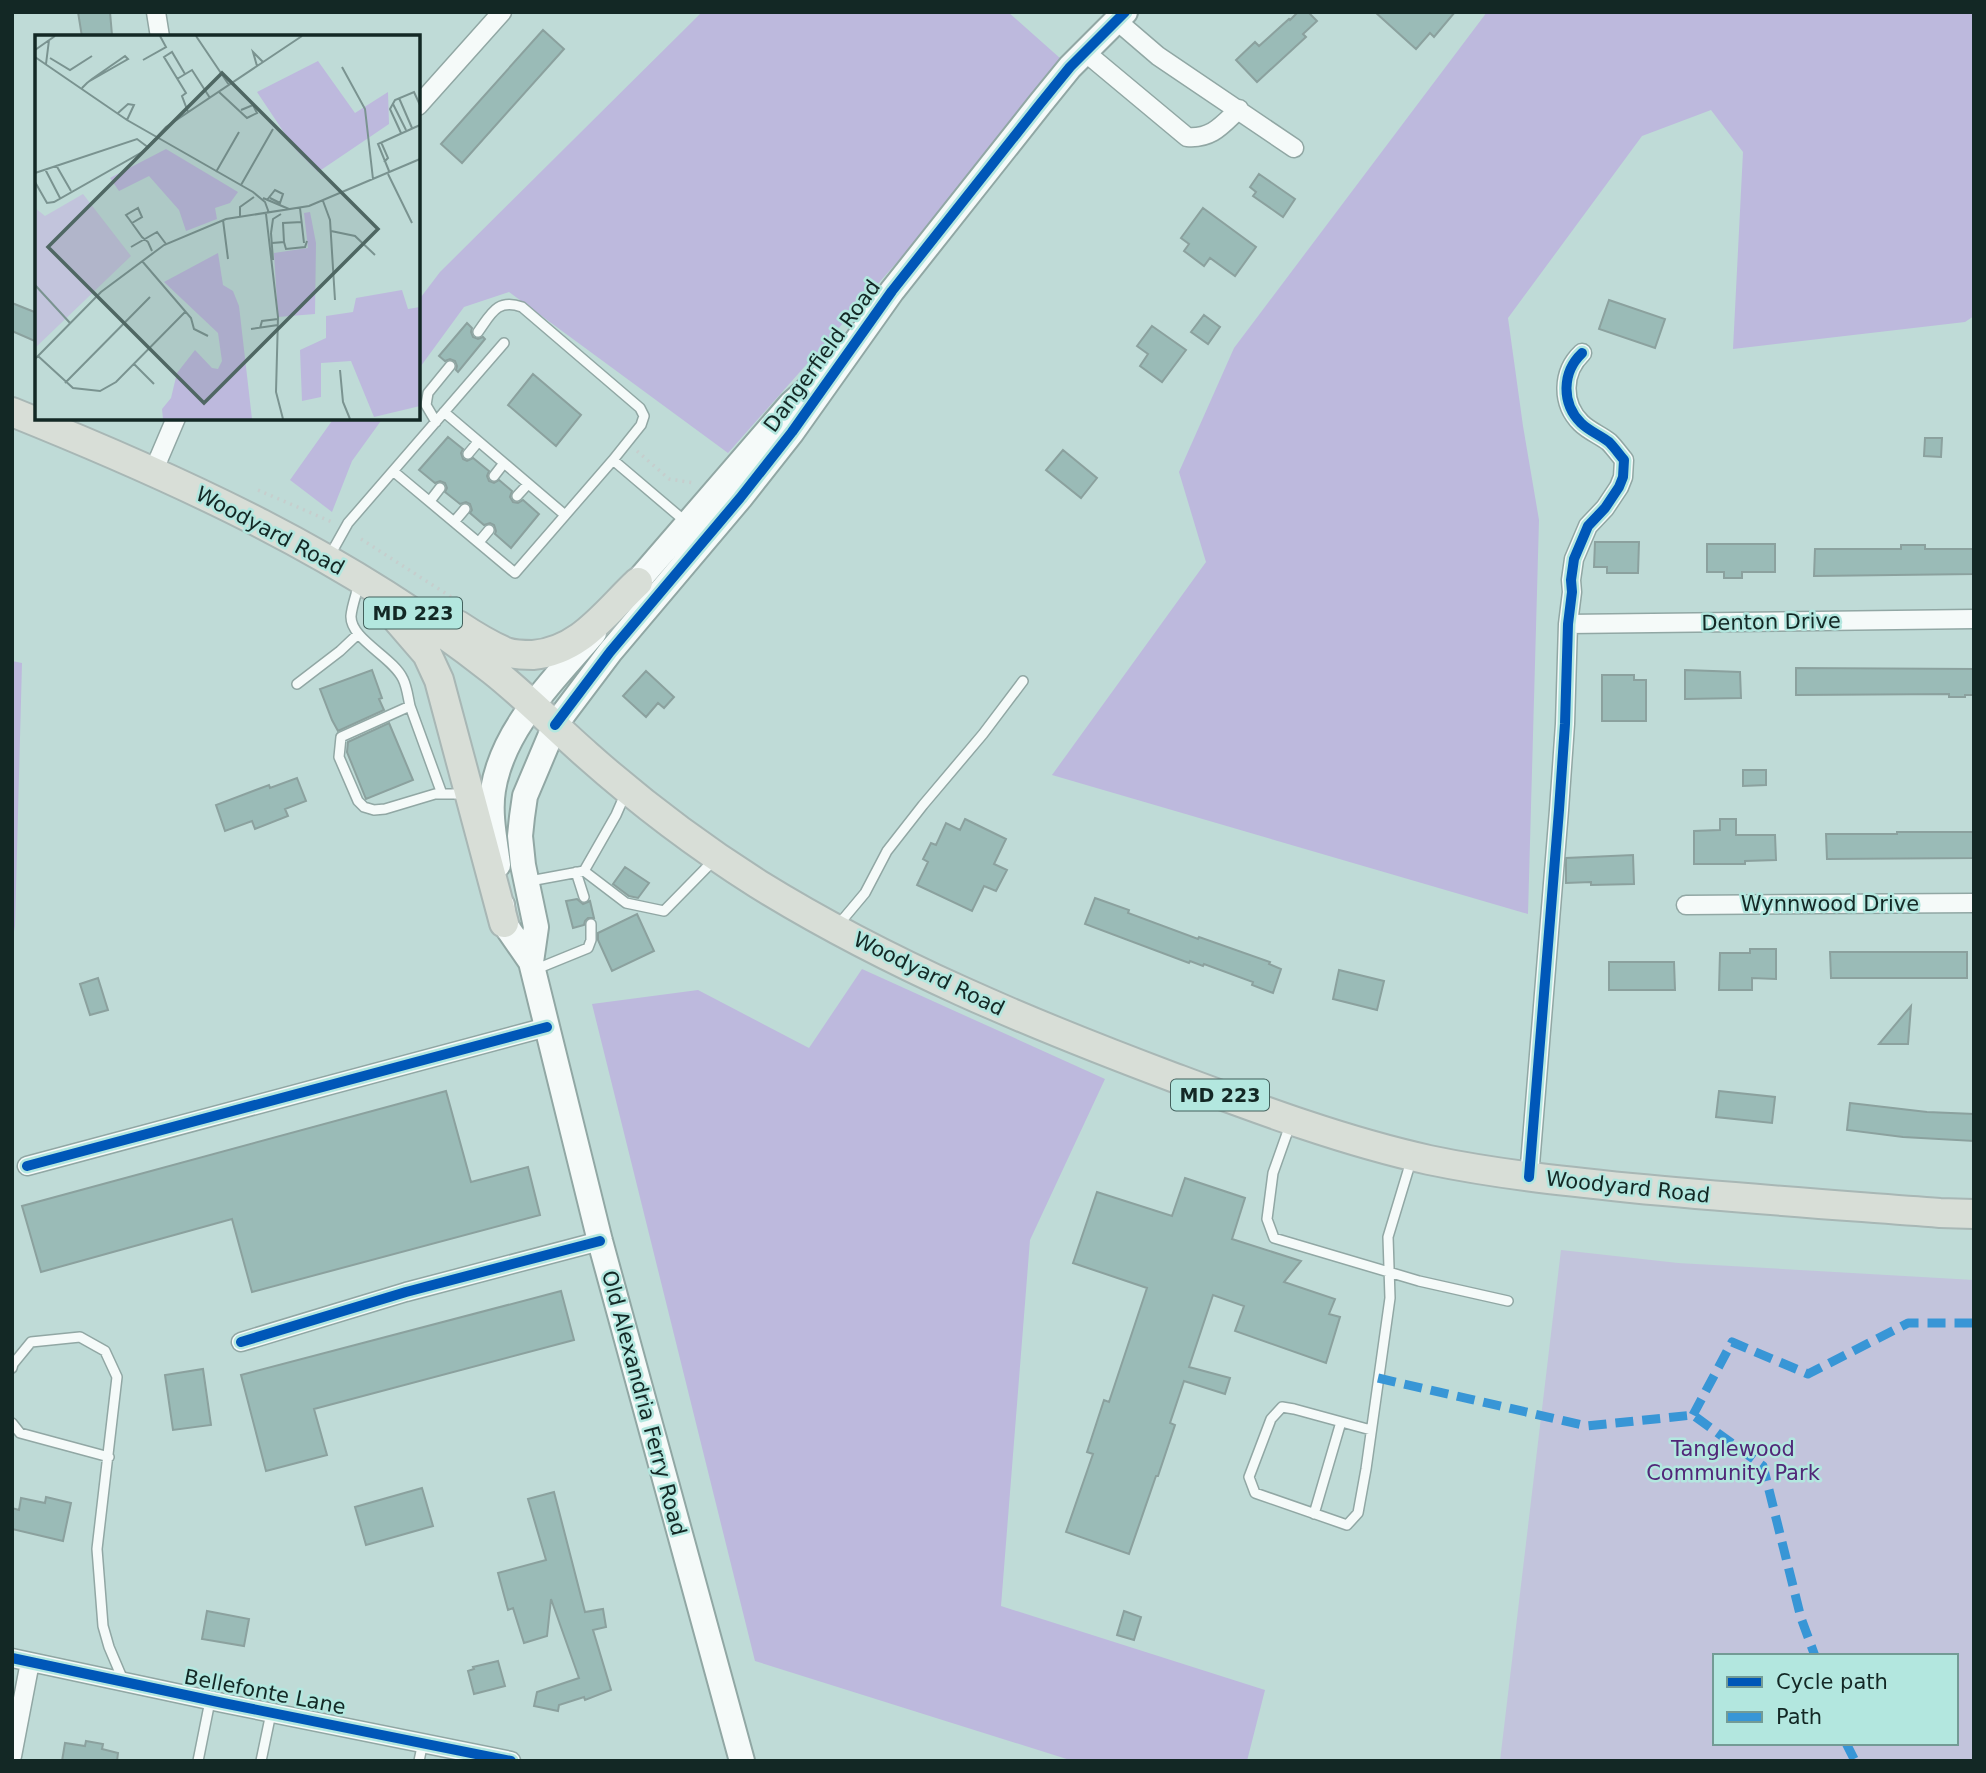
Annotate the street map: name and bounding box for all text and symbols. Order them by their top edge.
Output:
inset map [35,35,420,420]
street label: Dangerfield Road [759,275,885,437]
street label: Woodyard Road [192,482,348,580]
road number: MD 223 [364,598,462,628]
street label: Denton Drive [1701,609,1841,635]
street label: Wynnwood Drive [1741,892,1919,916]
street label: Woodyard Road [850,927,1008,1021]
road number: MD 223 [1171,1079,1269,1110]
street label: Woodyard Road [1545,1166,1711,1208]
street label: Old Alexandria Ferry Road [597,1268,691,1538]
park label: Tanglewood Community Park [1646,1437,1821,1485]
legend [1713,1654,1958,1745]
street label: Bellefonte Lane [182,1665,348,1719]
text: Cycle path [1776,1670,1888,1694]
text: Path [1776,1705,1822,1729]

